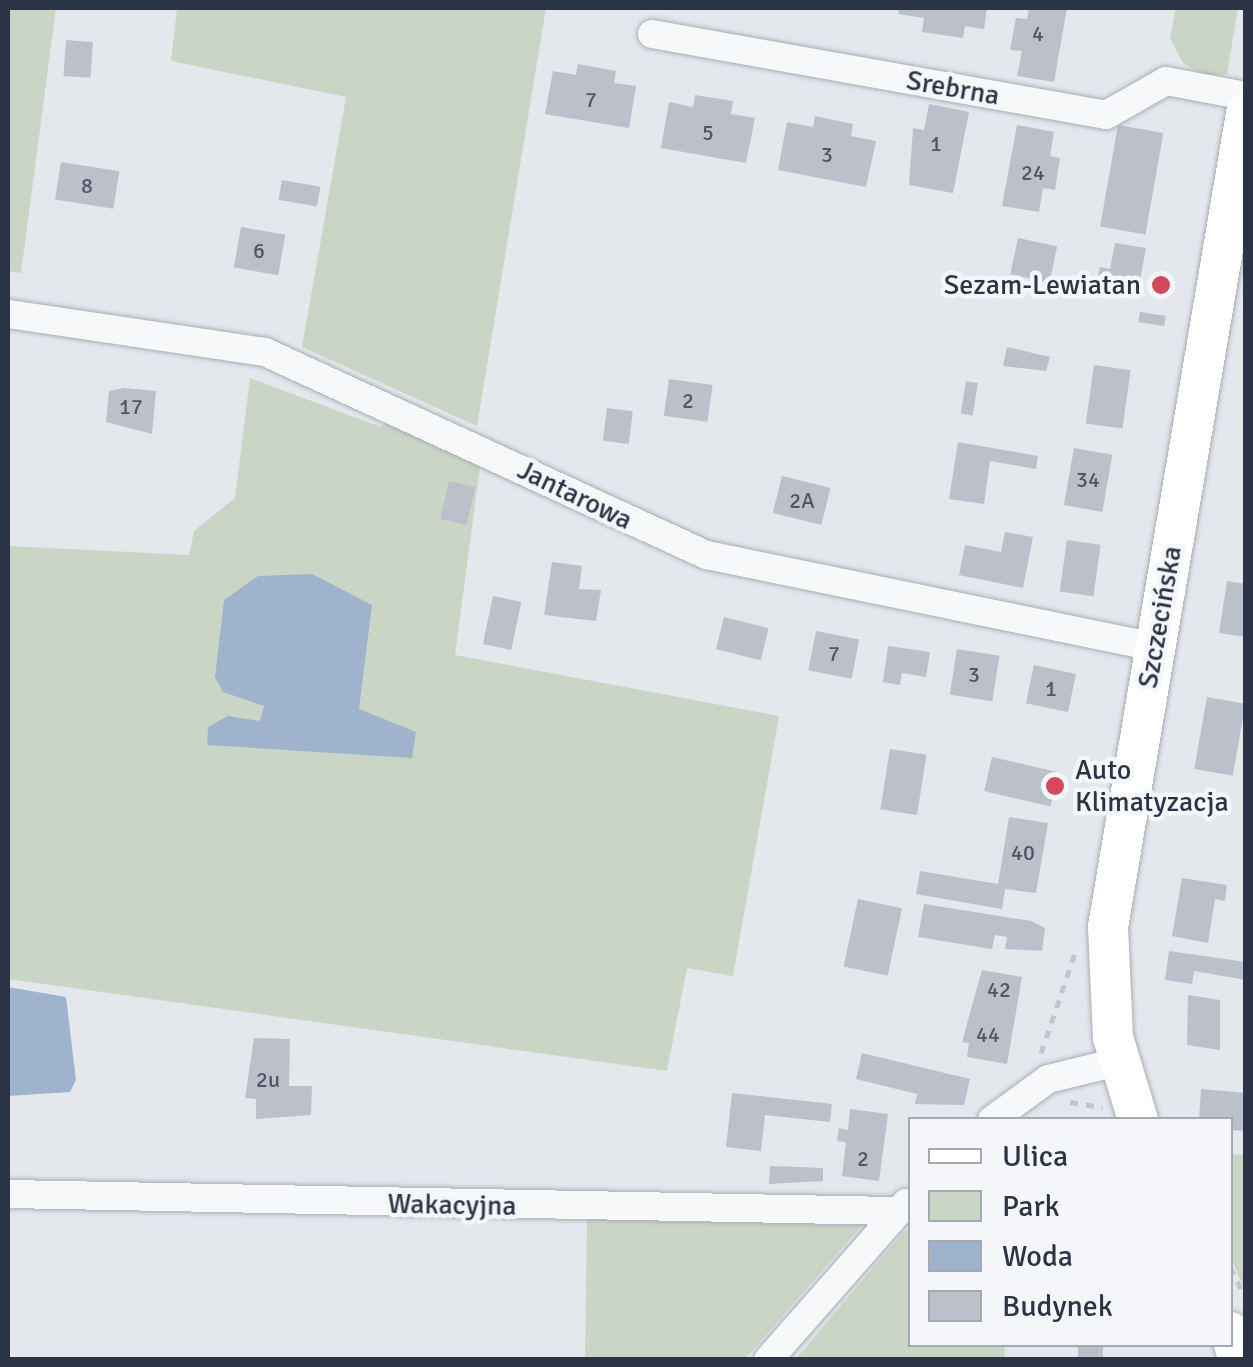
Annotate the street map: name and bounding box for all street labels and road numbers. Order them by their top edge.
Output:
street label: Srebrna [904,63,1002,113]
street label: Jantarowa [512,453,638,537]
street label: Szczecińska [1131,543,1189,691]
street label: Wakacyjna [387,1187,517,1223]

